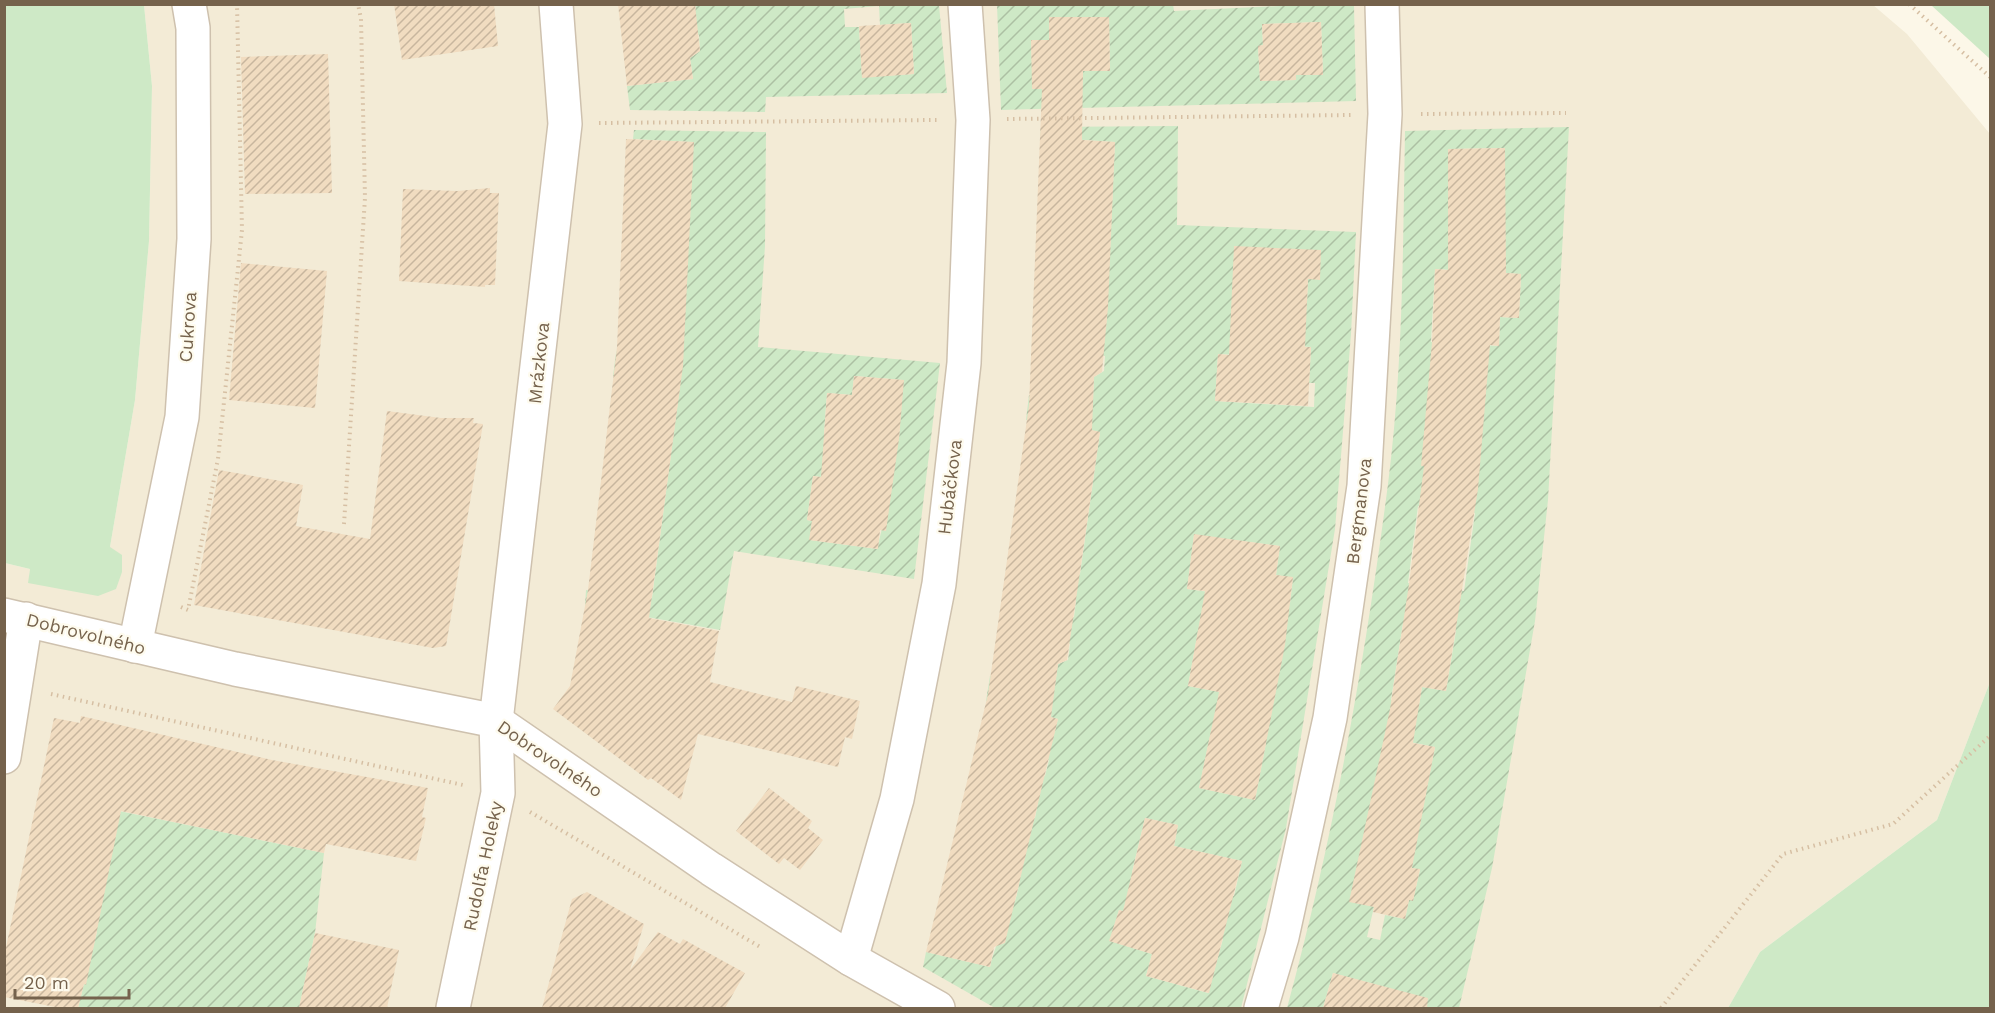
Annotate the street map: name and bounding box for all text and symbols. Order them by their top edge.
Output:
street label: Cukrova [175,291,200,363]
street label: Mrázkova [524,321,553,405]
street label: Hubáčkova [933,438,966,536]
street label: Bergmanova [1342,456,1375,565]
street label: Dobrovolného [24,609,148,658]
street label: Dobrovolného [494,716,607,801]
street label: Rudolfa Holeky [458,798,507,933]
scale bar [15,962,129,1000]
text: 20 m [24,972,69,993]

